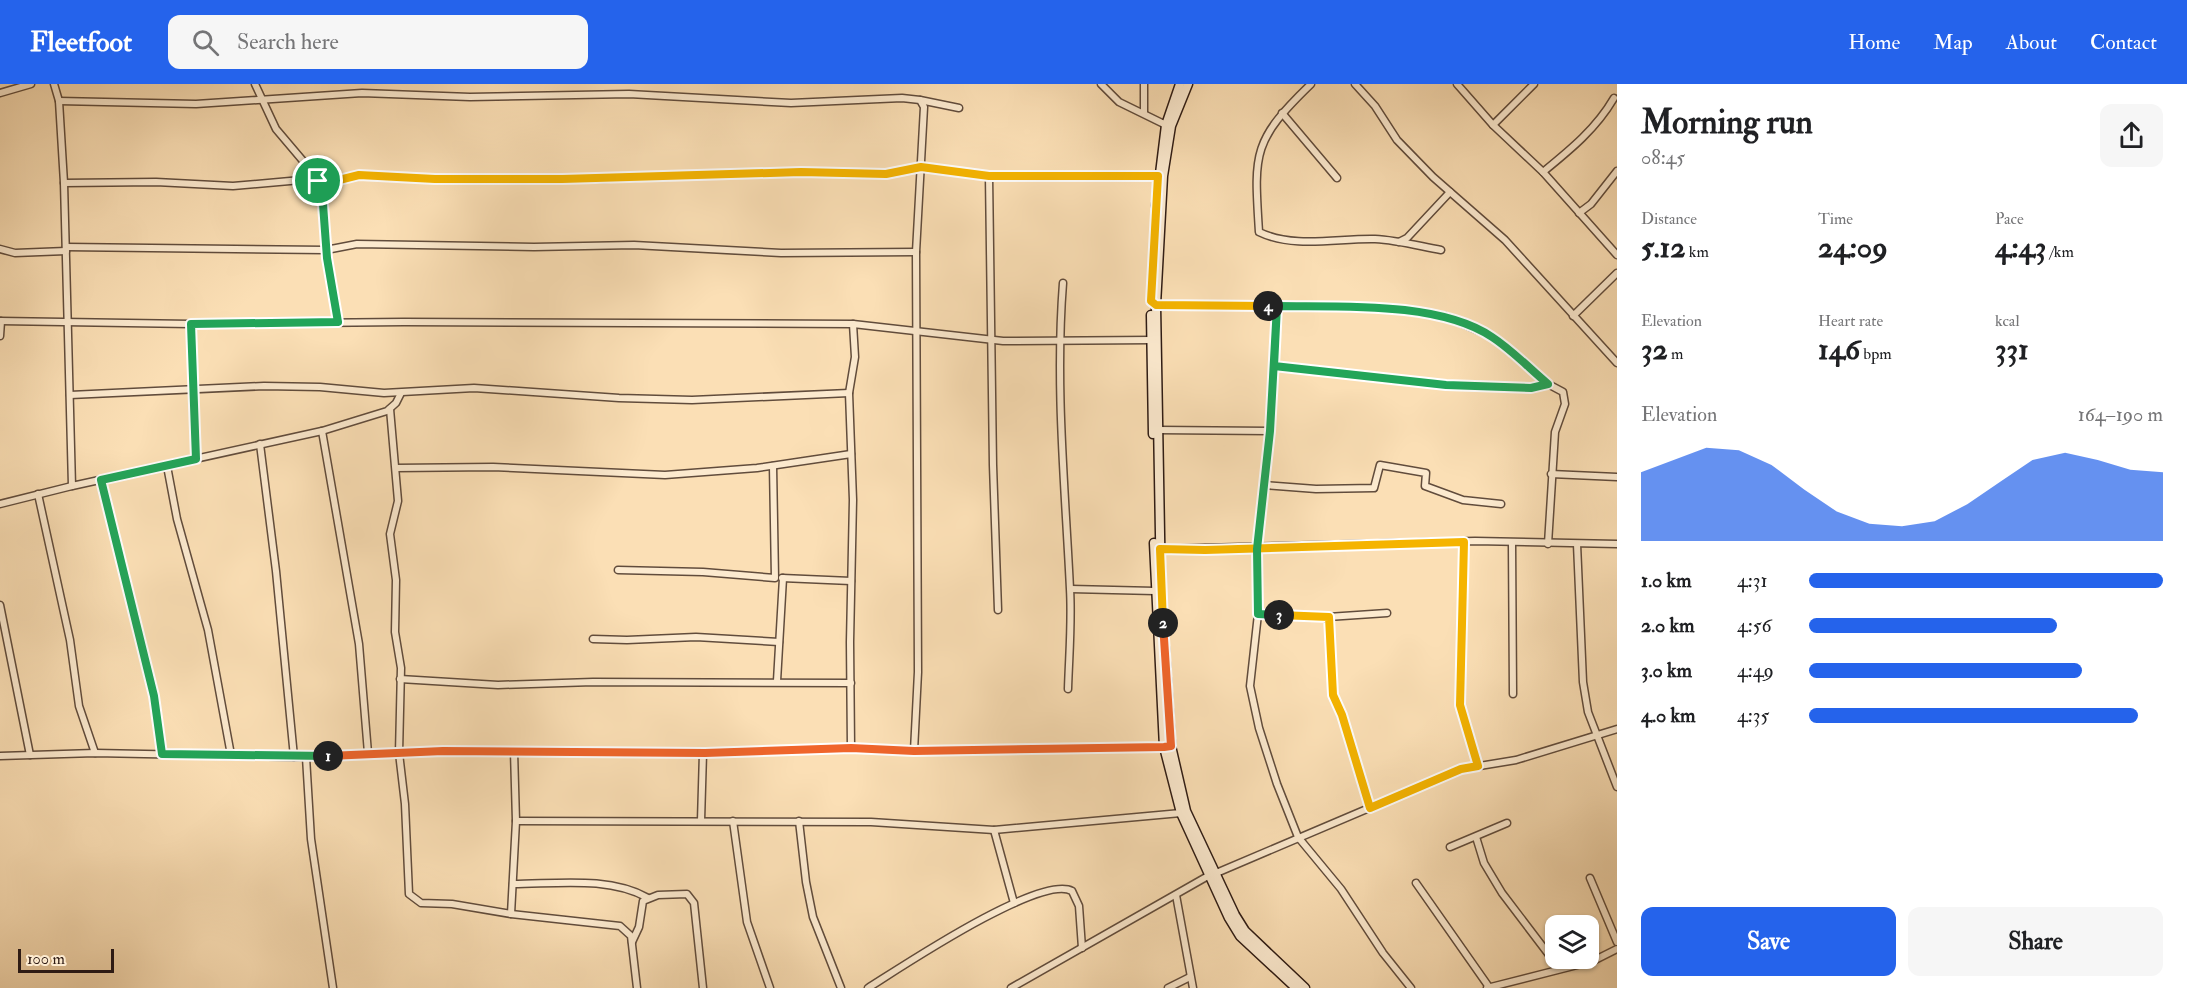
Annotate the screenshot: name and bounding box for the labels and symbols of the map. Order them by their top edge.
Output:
pin [292,155,343,206]
pin: 4 [1253,291,1283,321]
pin: 3 [1264,600,1294,630]
pin: 2 [1148,608,1178,638]
pin: 1 [313,741,343,771]
scale bar [18,946,114,974]

